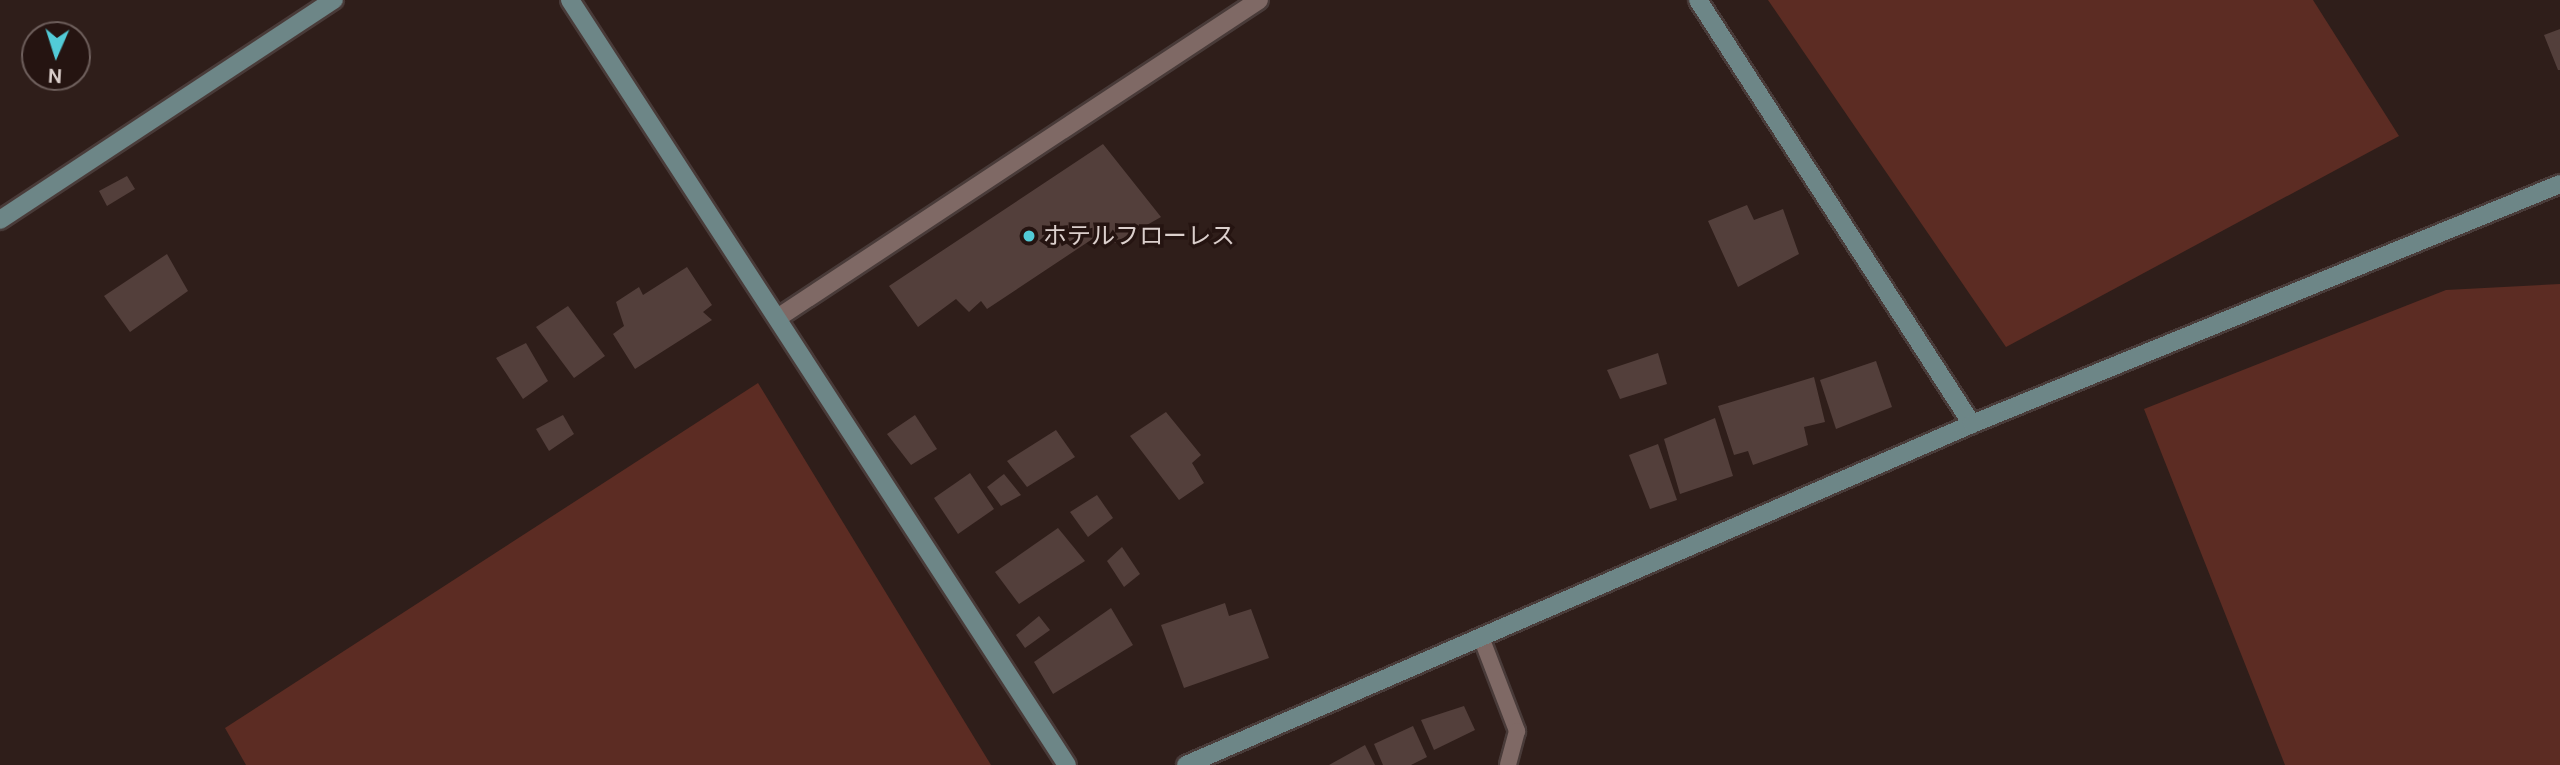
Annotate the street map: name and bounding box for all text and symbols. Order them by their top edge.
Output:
north arrow [21,21,91,91]
text: N [47,63,63,88]
place label: ホテルフローレス [1043,222,1235,250]
marker: ホテルフローレス [1021,228,1037,244]

